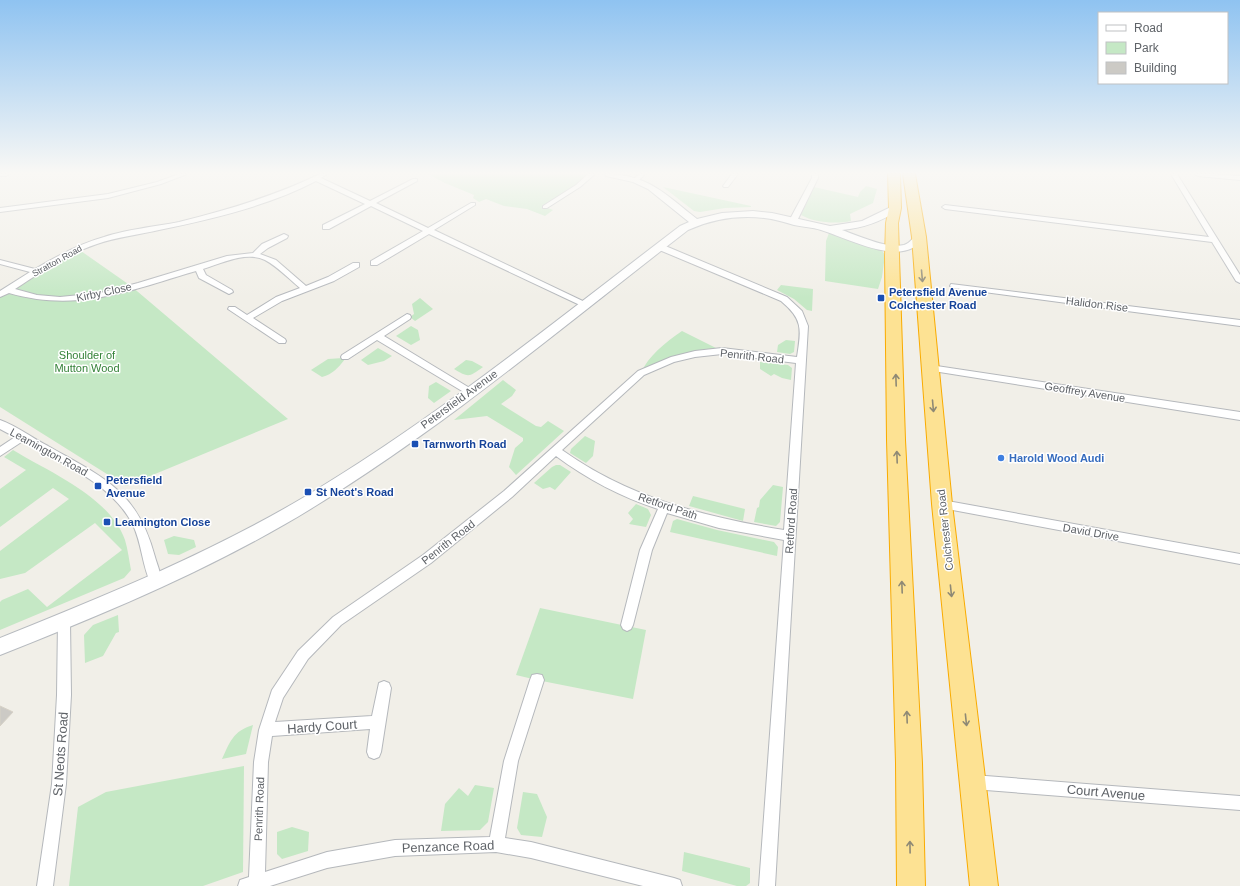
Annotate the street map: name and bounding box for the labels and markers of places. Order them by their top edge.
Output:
place label: Petersfield Avenue Colchester Road [889,286,987,311]
marker: Petersfield Avenue Colchester Road [876,293,886,303]
place label: Tarnworth Road [423,438,507,450]
marker: Tarnworth Road [410,439,420,449]
place label: Harold Wood Audi [1009,452,1104,464]
marker: Harold Wood Audi [996,453,1006,463]
place label: Petersfield Avenue [106,474,162,499]
marker: Petersfield Avenue [93,481,103,491]
place label: St Neot's Road [316,486,394,498]
marker: St Neot's Road [303,487,313,497]
place label: Leamington Close [115,516,210,528]
marker: Leamington Close [102,517,112,527]

